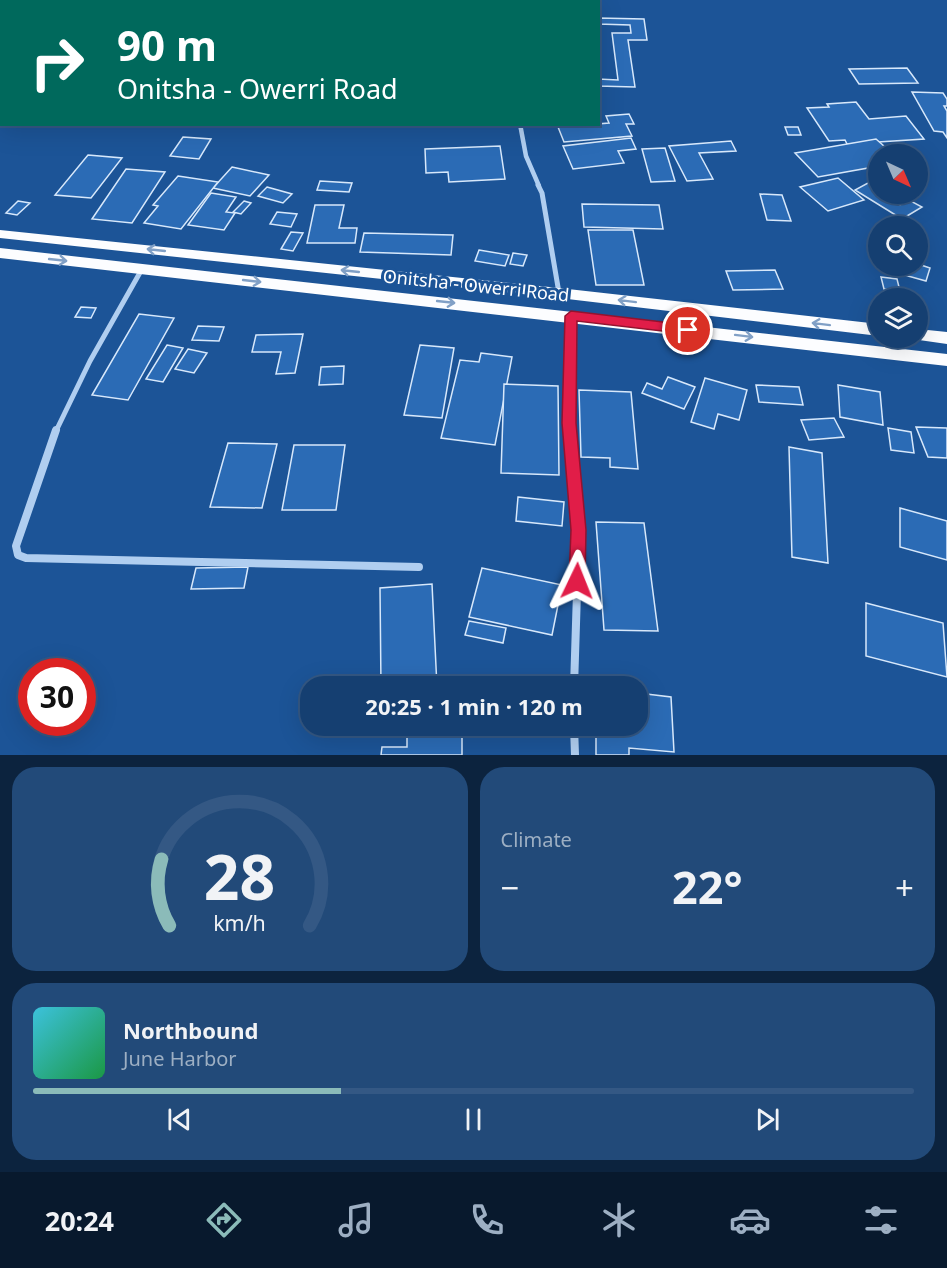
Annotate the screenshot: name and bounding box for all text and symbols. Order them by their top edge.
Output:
text: 90 m [117,16,217,73]
icon: right [18,24,96,102]
text: Onitsha - Owerri Road [117,70,398,107]
north arrow [868,144,928,204]
map controls [868,144,928,348]
button: search [868,216,928,276]
one-way arrow [146,245,166,256]
one-way arrow [48,254,68,265]
street label: Onitsha - Owerri Road [382,263,570,307]
one-way arrow [340,265,360,276]
one-way arrow [242,276,261,287]
button: layers [868,288,928,348]
one-way arrow [618,295,638,306]
one-way arrow [435,297,455,308]
pin [662,304,713,355]
icon: arrive [671,313,704,346]
one-way arrow [811,318,831,329]
one-way arrow [733,331,753,342]
position arrow [545,549,609,613]
speed limit sign: 30 [18,658,96,736]
text: 20:25 · 1 min · 120 m [365,691,583,721]
text: Climate [501,826,572,853]
text: 28 [204,833,275,918]
text: 22° [672,856,743,917]
text: − [501,865,519,910]
text: + [895,865,914,910]
text: km/h [213,908,266,937]
text: Northbound [123,1015,258,1045]
text: June Harbor [123,1045,237,1072]
icon: previous [163,1103,196,1136]
icon: pause [457,1103,490,1136]
icon: next [751,1103,784,1136]
icon: directions [203,1199,245,1241]
icon: music [335,1199,377,1241]
icon: phone [466,1199,508,1241]
icon: climate [598,1199,640,1241]
icon: car [729,1199,771,1241]
icon: filters [860,1199,902,1241]
text: 20:24 [45,1202,114,1239]

